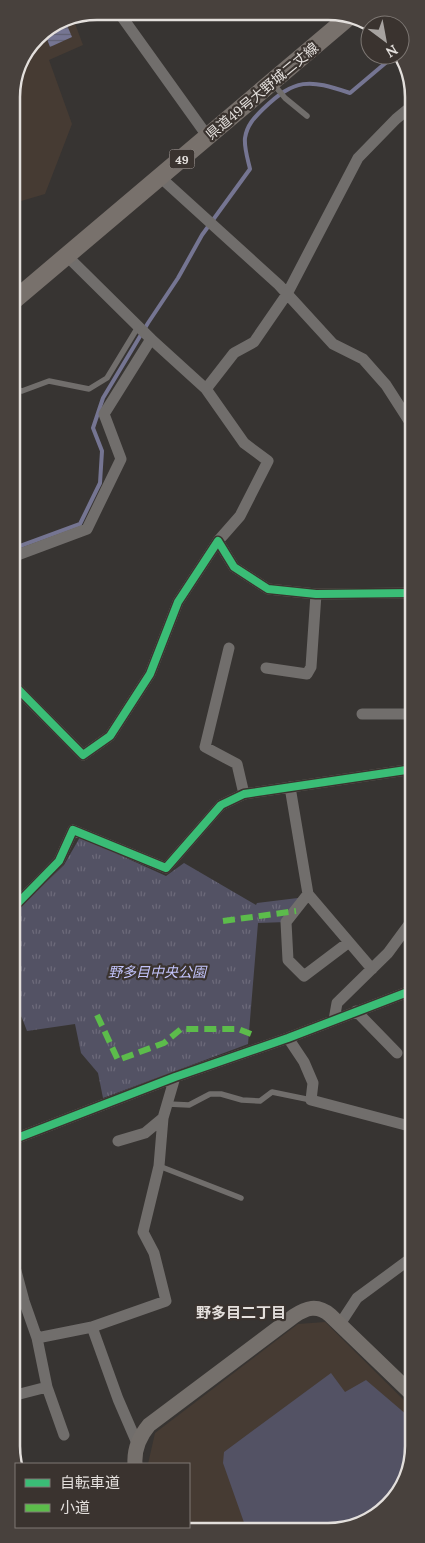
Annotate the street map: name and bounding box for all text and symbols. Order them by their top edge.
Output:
north arrow [360,15,410,65]
street label: 県道49号大野城二丈線 [202,39,322,143]
text: N [382,41,401,62]
road number: 49 [170,150,194,168]
park label: 野多目中央公園 [108,963,208,981]
district label: 野多目二丁目 [196,1303,286,1322]
legend [15,1463,190,1528]
text: 自転車道 [60,1473,120,1492]
text: 小道 [60,1498,90,1517]

